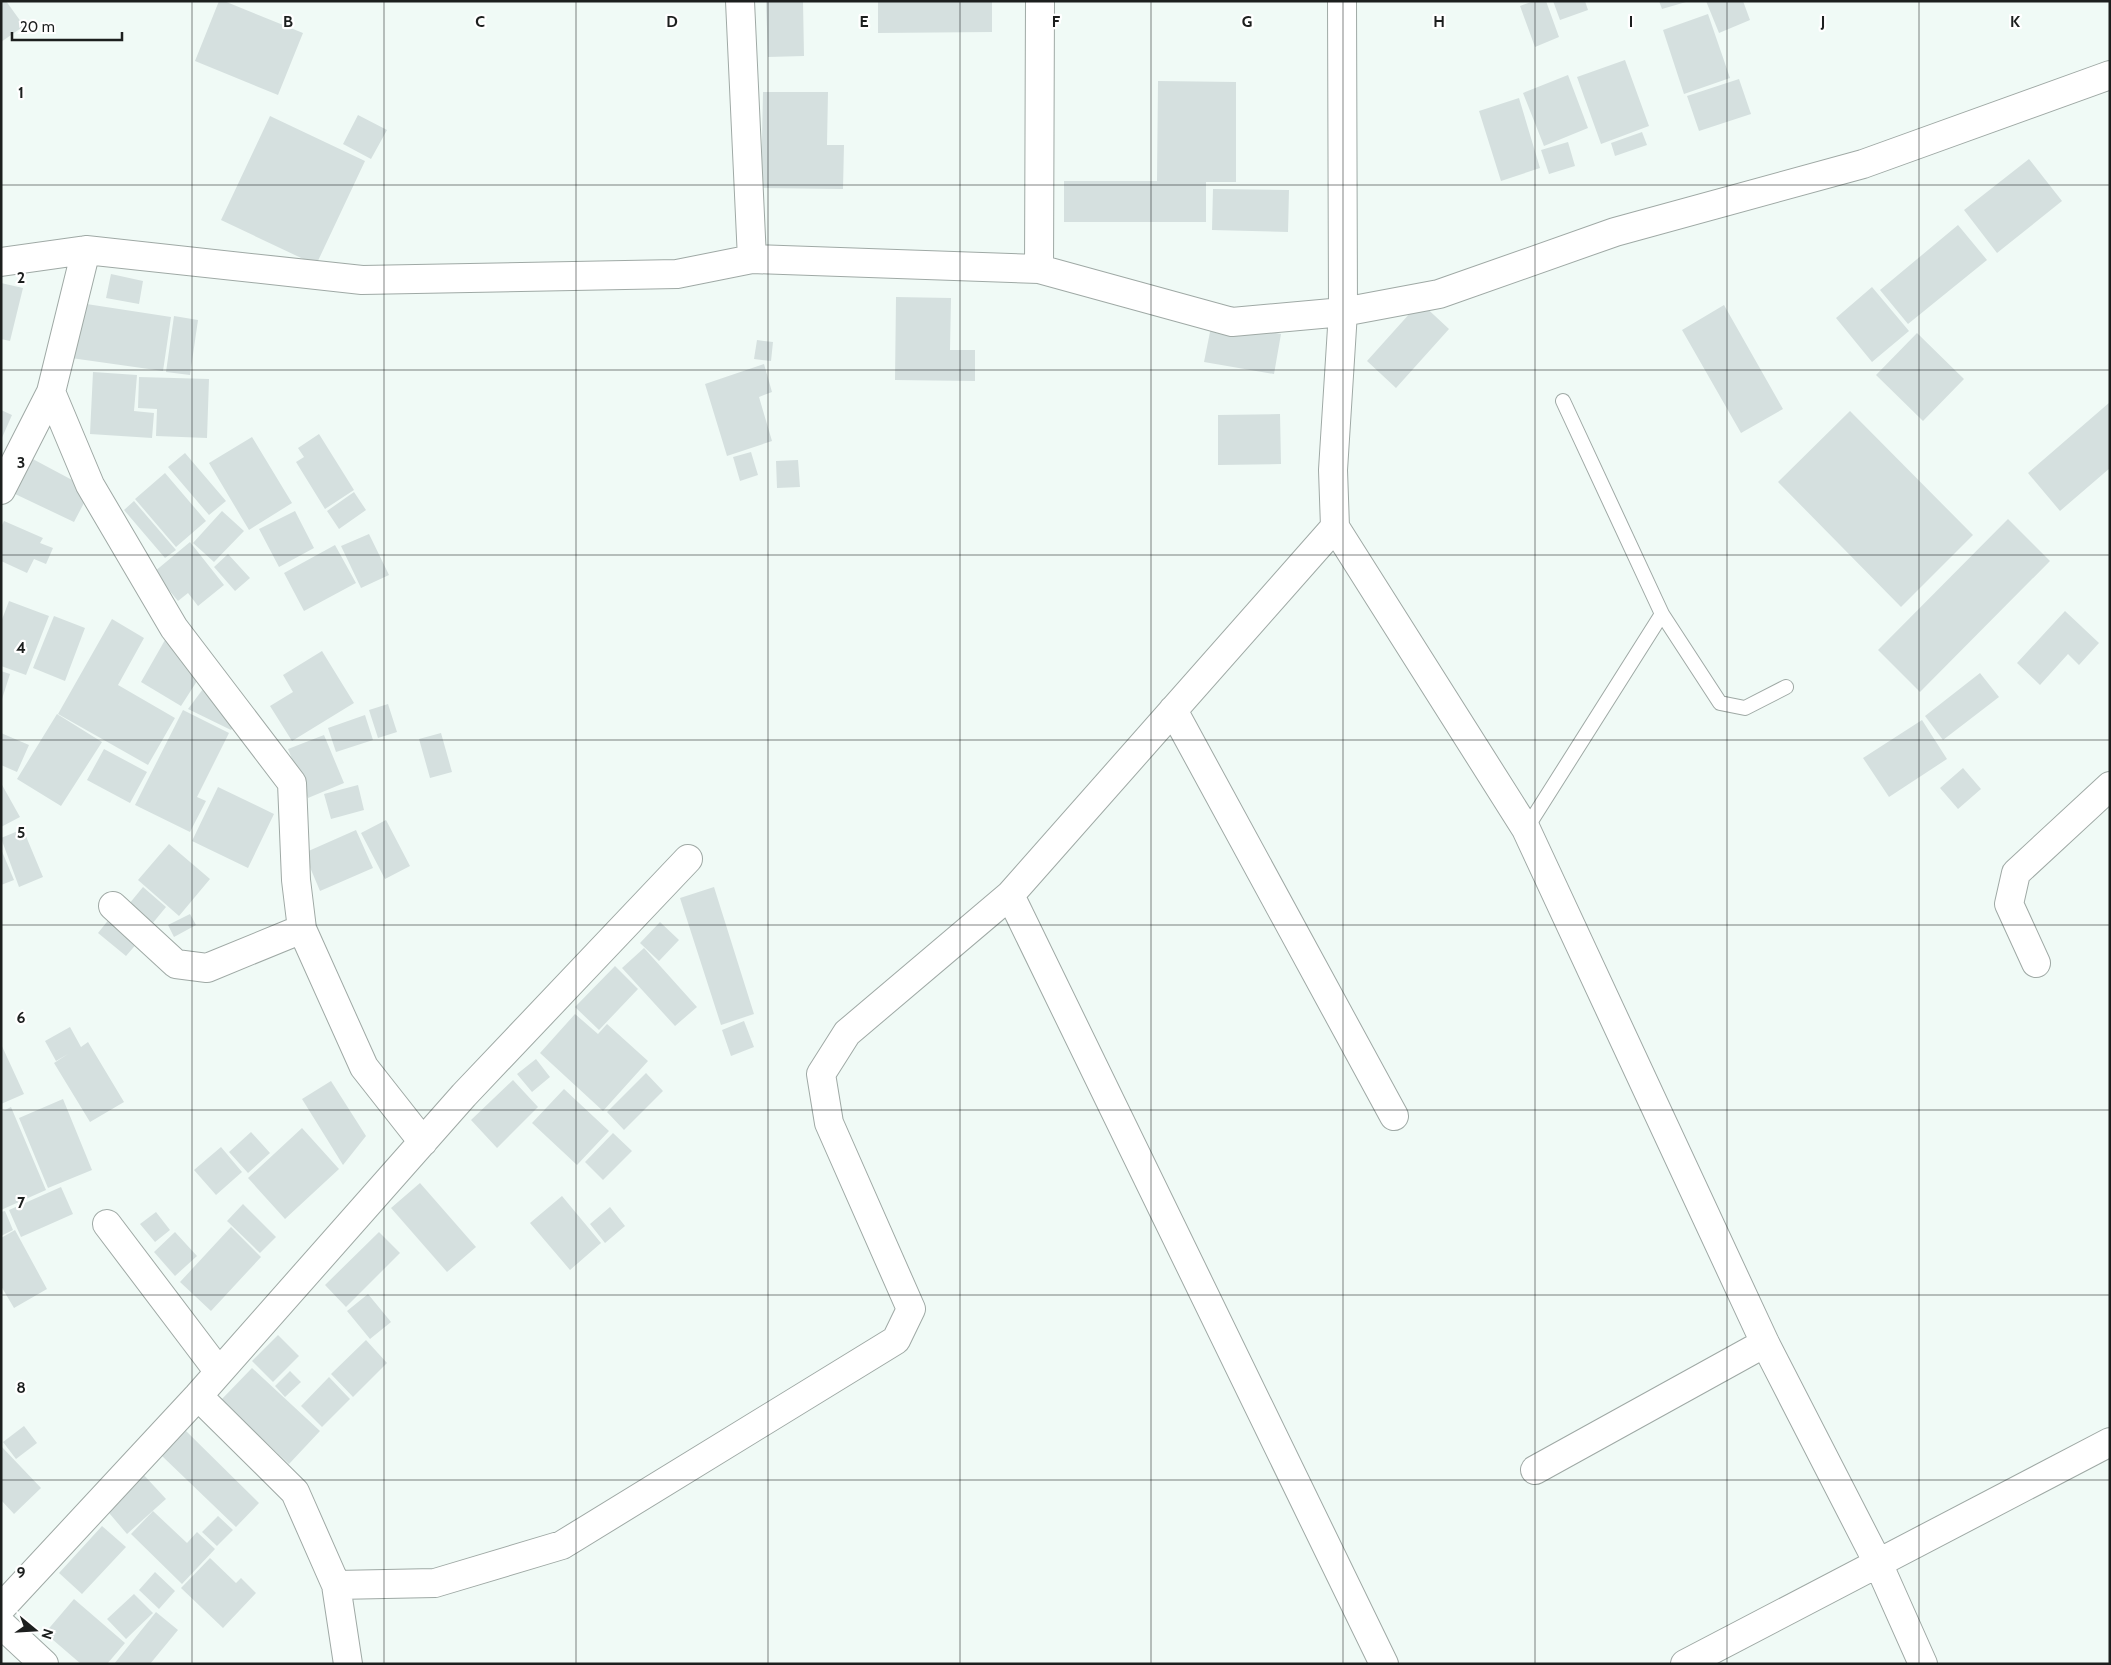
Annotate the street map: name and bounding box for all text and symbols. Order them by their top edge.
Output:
scale bar [12,10,122,42]
text: B [283,12,293,31]
text: C [475,12,485,31]
text: D [666,12,678,31]
text: E [859,12,869,31]
text: F [1052,12,1061,31]
text: G [1242,12,1252,31]
text: H [1433,12,1445,31]
text: I [1629,12,1633,31]
text: J [1820,12,1825,31]
text: K [2010,12,2020,31]
text: 20 m [20,18,55,36]
text: 1 [18,83,24,102]
text: 2 [17,268,25,287]
text: 3 [17,453,25,472]
text: 4 [16,638,26,657]
text: 5 [17,823,25,842]
text: 6 [17,1008,26,1027]
text: 7 [17,1193,26,1212]
text: 8 [16,1378,26,1397]
text: 9 [17,1563,26,1582]
north arrow [10,1605,60,1655]
text: N [37,1627,57,1642]

